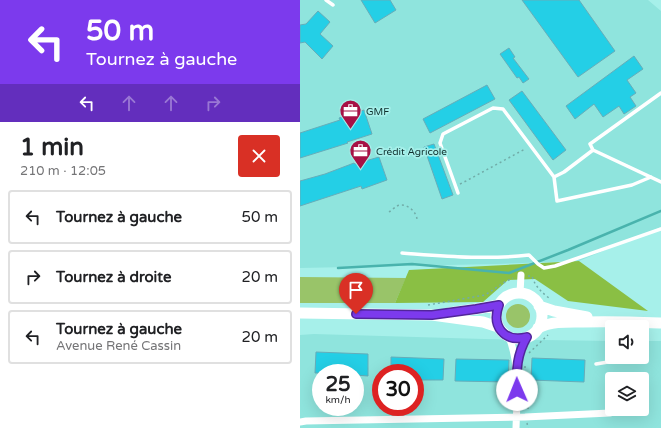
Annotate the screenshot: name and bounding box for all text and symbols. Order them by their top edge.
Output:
text: 50 m [86,14,154,48]
icon: left [20,16,72,68]
text: Tournez à gauche [86,48,237,70]
icon: left [76,92,98,114]
icon: ahead [118,92,140,114]
icon: ahead [160,92,182,114]
icon: right [202,92,224,114]
office icon: GMF [337,98,363,131]
place label: GMF [366,106,389,118]
text: 1 min [20,133,84,162]
button: close [238,135,280,177]
office icon: Crédit Agricole [348,138,374,171]
place label: Crédit Agricole [376,146,447,158]
text: 210 m · 12:05 [20,163,106,179]
icon: left [22,206,44,228]
text: Tournez à gauche [56,208,182,226]
text: 50 m [241,208,278,226]
icon: right [22,266,44,288]
text: Tournez à droite [56,268,171,286]
text: 20 m [241,268,278,286]
pin [339,273,373,314]
icon: arrive [345,279,367,301]
text: Tournez à gauche [56,320,182,338]
map controls [605,320,649,416]
button: sound [605,320,649,364]
icon: left [22,326,44,348]
text: 20 m [241,328,278,346]
text: Avenue René Cassin [56,338,181,354]
speed limit sign: 30 [372,364,424,416]
position arrow [496,369,538,411]
button: layers [605,372,649,416]
text: 25 [325,373,351,397]
text: km/h [325,394,351,406]

